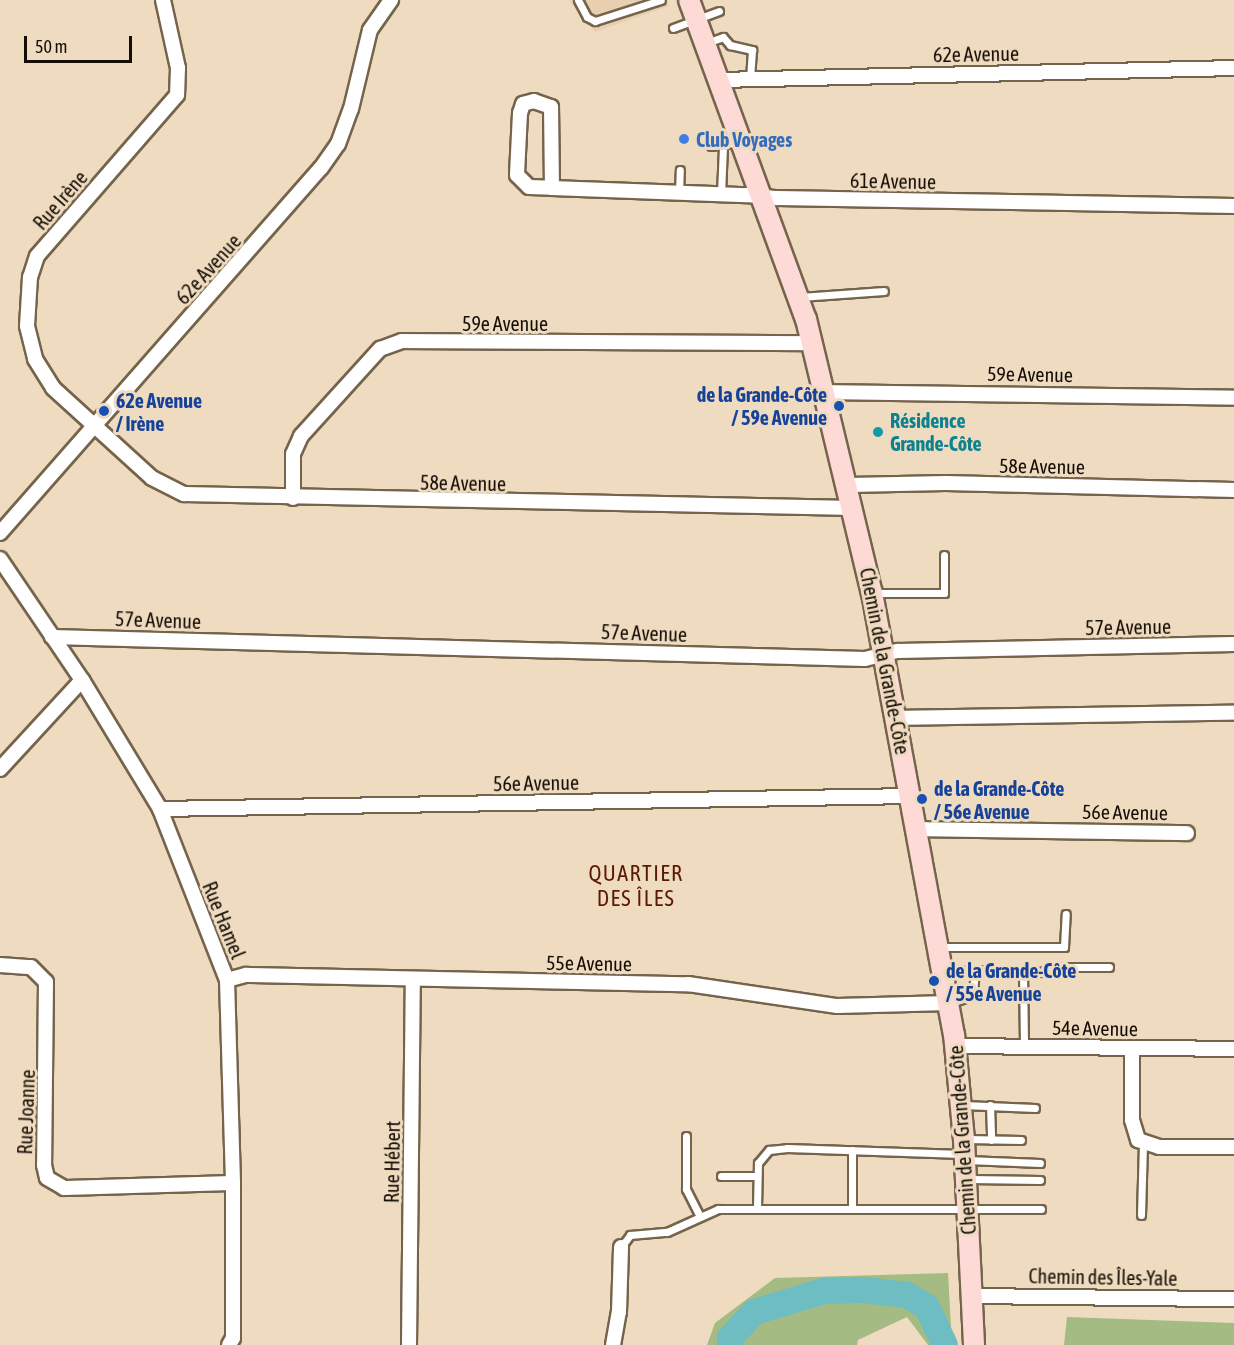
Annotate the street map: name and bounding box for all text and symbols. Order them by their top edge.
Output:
scale bar [27,24,135,62]
text: 50 m [35,36,67,57]
street label: 62e Avenue [933,41,1019,67]
place label: Club Voyages [696,127,792,151]
marker: Club Voyages [677,132,691,146]
street label: Rue Irène [28,166,92,234]
street label: 61e Avenue [850,168,936,194]
street label: 62e Avenue [170,229,246,309]
street label: 59e Avenue [462,311,548,335]
street label: 59e Avenue [987,361,1073,387]
place label: de la Grande-Côte / 59e Avenue [697,382,827,429]
place label: 62e Avenue / Irène [116,388,202,435]
marker: de la Grande-Côte / 59e Avenue [832,399,846,413]
marker: 62e Avenue / Irène [97,404,111,418]
place label: Résidence Grande-Côte [890,408,982,455]
marker: Résidence Grande-Côte [871,425,885,439]
street label: 58e Avenue [999,453,1085,479]
street label: 58e Avenue [420,470,506,496]
street label: Chemin de la Grande-Côte [855,566,915,756]
street label: 57e Avenue [115,607,201,633]
street label: 57e Avenue [1085,614,1171,640]
street label: 57e Avenue [601,620,687,646]
street label: 56e Avenue [493,770,579,796]
place label: de la Grande-Côte / 56e Avenue [934,776,1064,823]
marker: de la Grande-Côte / 56e Avenue [915,792,929,806]
street label: 56e Avenue [1082,799,1168,825]
district label: QUARTIER DES ÎLES [588,860,684,912]
street label: Rue Hamel [198,878,250,962]
street label: 55e Avenue [546,950,632,976]
place label: de la Grande-Côte / 55e Avenue [946,958,1076,1005]
marker: de la Grande-Côte / 55e Avenue [927,974,941,988]
street label: 54e Avenue [1052,1015,1138,1041]
street label: Chemin de la Grande-Côte [943,1045,981,1235]
street label: Rue Joanne [13,1069,39,1155]
street label: Rue Hébert [379,1121,405,1203]
street label: Chemin des Îles-Yale [1028,1264,1178,1290]

